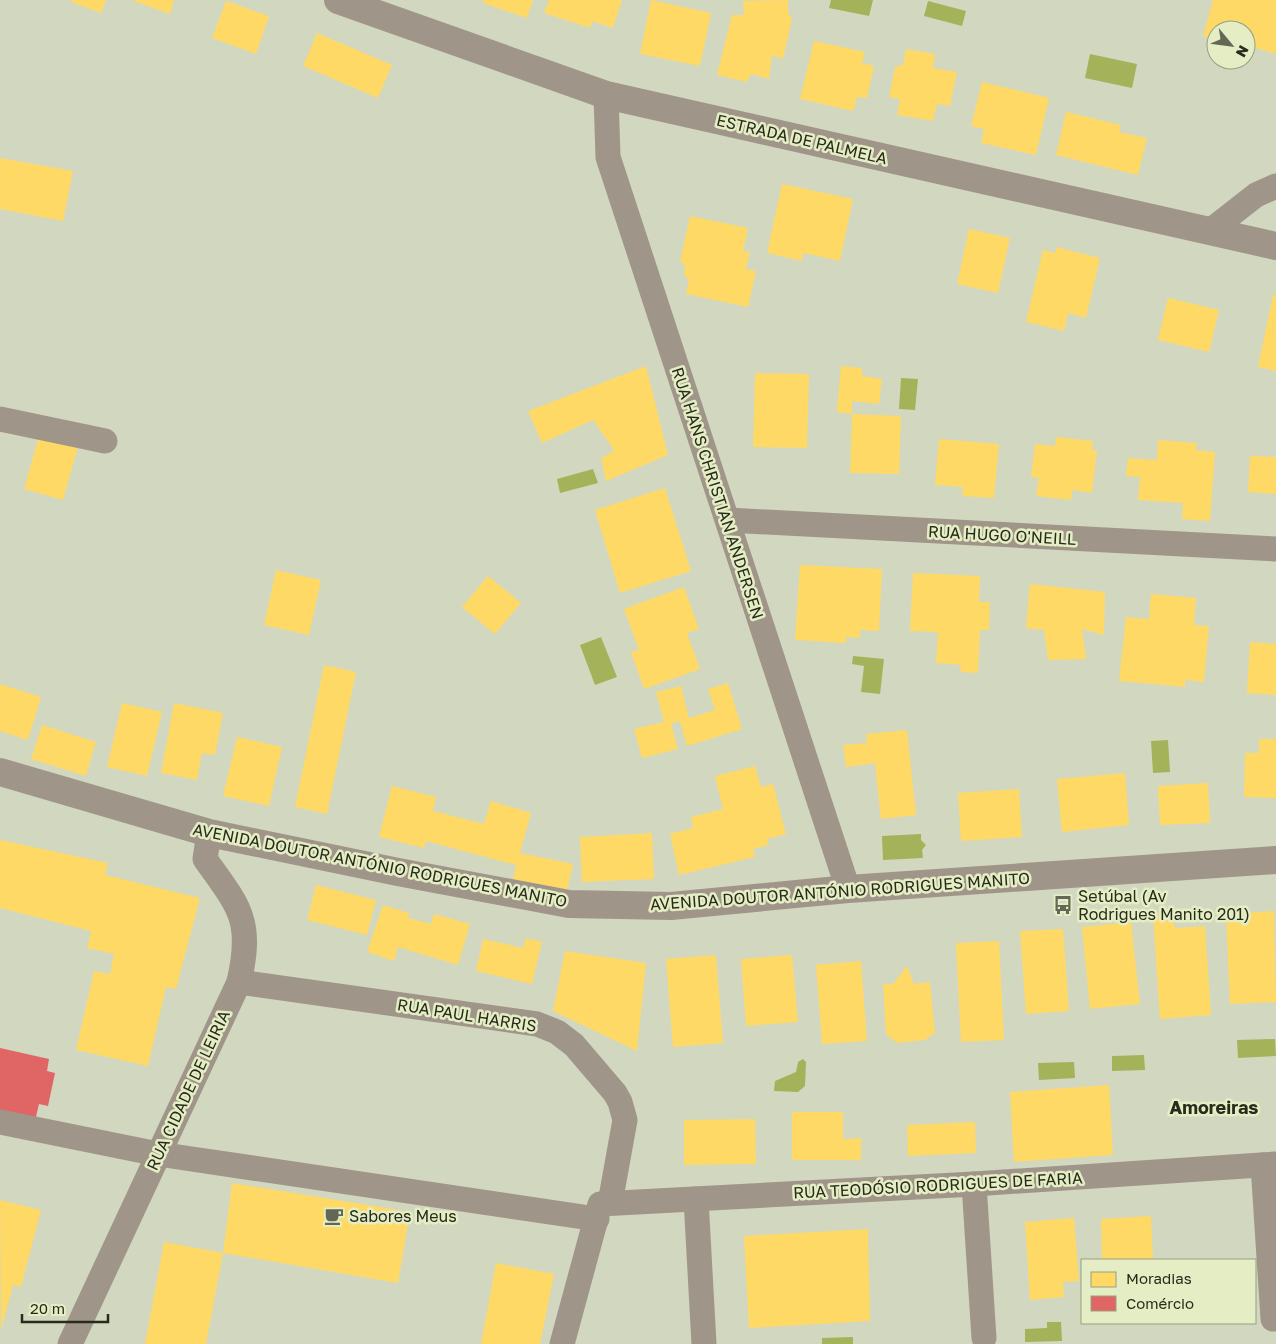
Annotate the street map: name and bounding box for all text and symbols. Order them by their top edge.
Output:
north arrow [1206,20,1256,70]
text: N [1233,43,1253,60]
street label: ESTRADA DE PALMELA [715,110,890,168]
street label: RUA HANS CHRISTIAN ANDERSEN [668,365,768,621]
street label: RUA HUGO O'NEILL [928,521,1076,549]
street label: AVENIDA DOUTOR ANTÓNIO RODRIGUES MANITO [191,819,569,911]
street label: AVENIDA DOUTOR ANTÓNIO RODRIGUES MANITO [649,868,1031,914]
place label: Setúbal (Av Rodrigues Manito 201) [1078,886,1250,924]
bus stop icon: Setúbal (Av Rodrigues Manito 201) [1052,894,1074,916]
street label: RUA PAUL HARRIS [396,994,538,1036]
street label: RUA CIDADE DE LEIRIA [142,1006,234,1173]
district label: Amoreiras [1170,1096,1258,1118]
street label: RUA TEODÓSIO RODRIGUES DE FARIA [793,1167,1084,1203]
cafe icon: Sabores Meus [323,1205,345,1227]
place label: Sabores Meus [349,1206,457,1226]
legend [1081,1259,1256,1324]
text: Moradias [1126,1269,1192,1287]
scale bar [22,1292,109,1324]
text: Comércio [1126,1294,1194,1312]
text: 20 m [30,1299,65,1317]

